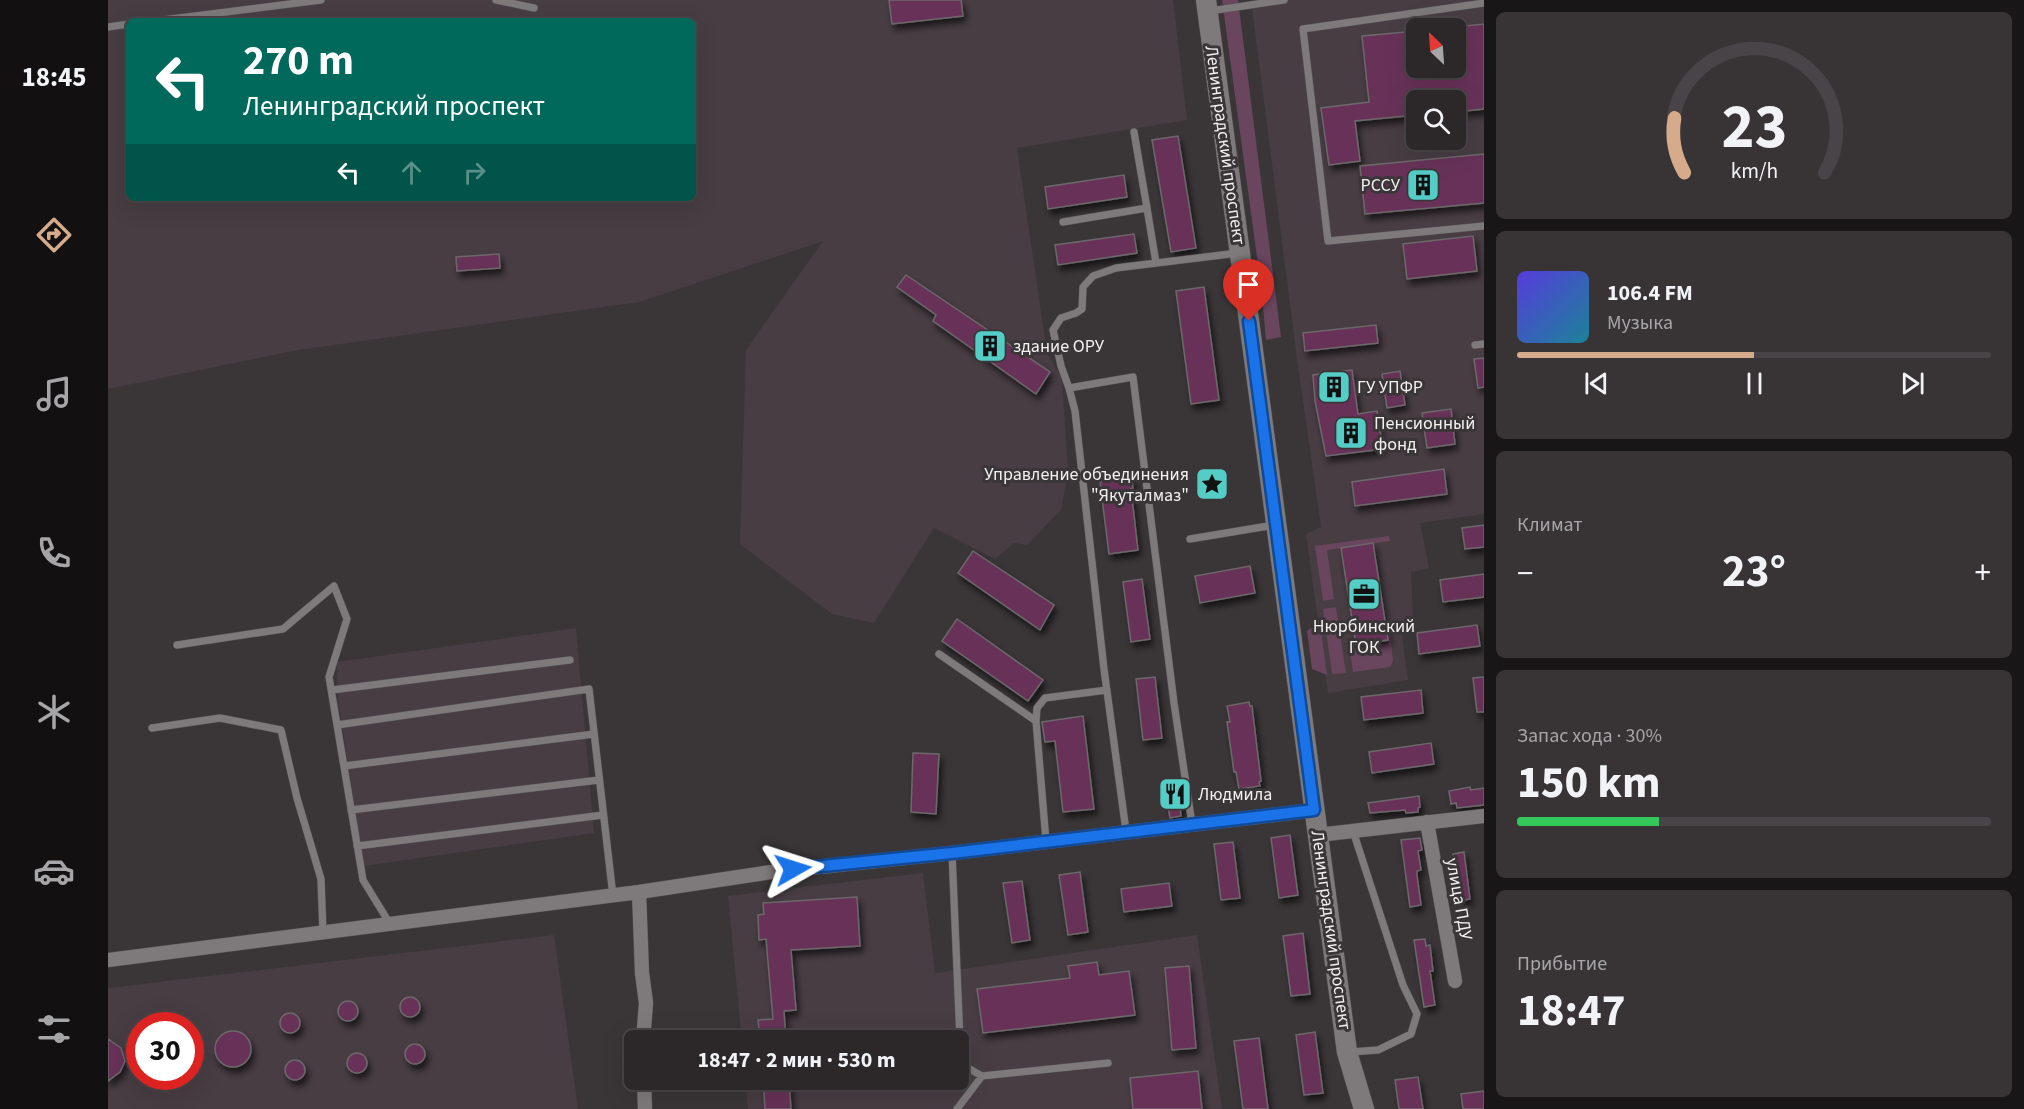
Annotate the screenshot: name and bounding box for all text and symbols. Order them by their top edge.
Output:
north arrow [1406,18,1466,78]
map controls [1406,18,1466,150]
text: 270 m [243,31,354,91]
icon: left [144,42,222,120]
street label: Ленинградский проспект [1199,44,1251,246]
text: 18:45 [21,58,87,97]
text: 23 [1721,83,1787,172]
text: Ленинградский проспект [243,87,545,126]
button: search [1406,90,1466,150]
icon: left [332,156,365,189]
icon: ahead [395,156,428,189]
icon: right [458,156,491,189]
text: km/h [1730,156,1778,187]
building icon: РССУ [1405,167,1441,203]
place label: РССУ [1361,173,1401,198]
icon: directions [33,214,75,256]
pin [1223,259,1274,321]
icon: arrive [1232,268,1265,301]
text: 106.4 FM [1607,277,1693,309]
text: Музыка [1607,309,1673,337]
building icon: здание ОРУ [972,328,1008,364]
place label: здание ОРУ [1013,334,1105,359]
icon: previous [1580,367,1613,400]
icon: pause [1738,367,1771,400]
icon: next [1896,367,1929,400]
building icon: ГУ УПФР [1316,369,1352,405]
icon: music [33,373,75,415]
place label: ГУ УПФР [1357,375,1423,400]
place label: Пенсионный фонд [1374,411,1475,457]
building icon: Пенсионный фонд [1333,415,1369,451]
place label: Управление объединения "Якуталмаз" [984,462,1189,508]
place icon: Управление объединения "Якуталмаз" [1194,466,1230,502]
text: Климат [1517,511,1583,539]
icon: phone [33,532,75,574]
text: 23° [1722,540,1786,604]
text: − [1517,550,1533,597]
text: + [1975,550,1991,597]
office icon: Нюрбинский ГОК [1346,576,1382,612]
place label: Нюрбинский ГОК [1313,614,1415,660]
icon: climate [33,691,75,733]
text: Запас хода · 30% [1517,722,1662,750]
text: 150 km [1517,751,1661,815]
restaurant icon: Людмила [1157,776,1193,812]
place label: Людмила [1198,782,1272,807]
street label: Ленинградский проспект [1305,829,1357,1031]
position arrow [761,837,825,901]
icon: car [33,850,75,892]
street label: улица ПДУ [1439,856,1479,943]
text: Прибытие [1517,950,1607,978]
text: 18:47 [1517,979,1626,1043]
icon: filters [33,1008,75,1050]
speed limit sign: 30 [126,1012,204,1090]
text: 18:47 · 2 мин · 530 m [697,1044,896,1076]

